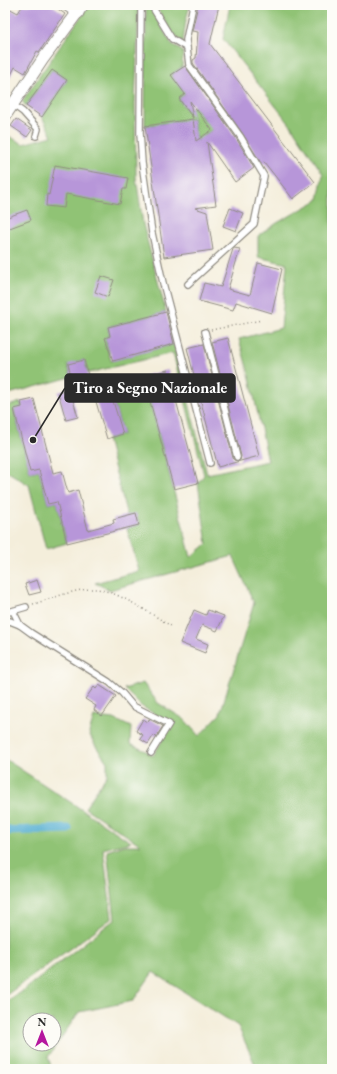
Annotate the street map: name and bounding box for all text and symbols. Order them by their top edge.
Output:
callout: Tiro a Segno Nazionale [65,374,235,402]
text: Tiro a Segno Nazionale [73,377,228,398]
north arrow [22,1012,62,1052]
text: N [38,1015,47,1029]

